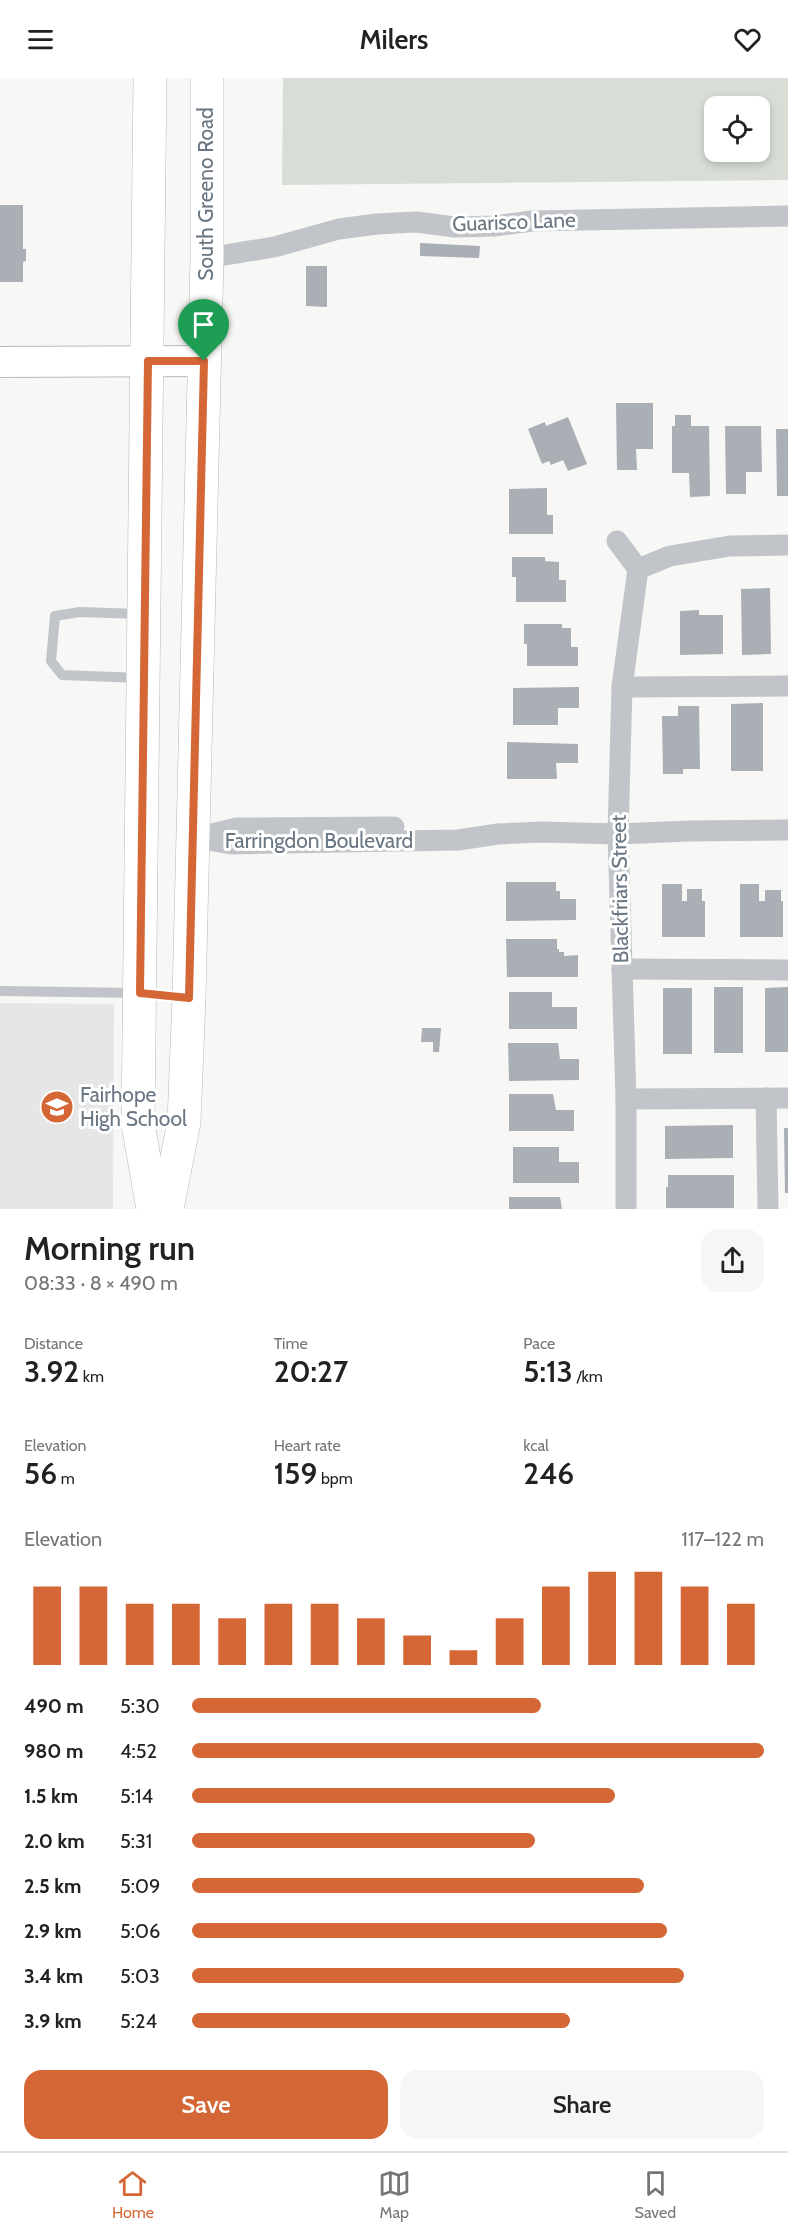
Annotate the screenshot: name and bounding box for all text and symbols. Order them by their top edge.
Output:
icon: menu [24,23,57,56]
text: Milers [360,23,428,56]
icon: heart [731,23,764,56]
map controls [704,96,770,162]
button: locate [704,96,770,162]
street label: South Greeno Road [193,107,218,281]
street label: Guarisco Lane [452,207,576,236]
pin [178,299,229,361]
icon: arrive [187,308,220,341]
street label: Blackfriars Street [606,815,633,963]
street label: Farringdon Boulevard [225,828,413,853]
place label: Fairhope High School [80,1082,187,1131]
school or university icon: Fairhope High School [39,1089,75,1125]
text: Morning run [24,1228,195,1268]
button: share [701,1229,764,1292]
text: 08:33 · 8 × 490 m [24,1271,178,1295]
text: Distance [24,1334,83,1353]
text: Time [274,1334,308,1353]
text: Pace [523,1334,555,1353]
text: 3.92 [24,1353,79,1390]
text: 20:27 [274,1353,348,1390]
text: 5:13 [523,1353,573,1390]
text: km [79,1367,104,1386]
text: /km [573,1367,603,1386]
text: Elevation [24,1436,87,1455]
text: Heart rate [274,1436,341,1455]
text: kcal [523,1436,549,1455]
text: 56 [24,1455,57,1492]
text: 159 [274,1455,317,1492]
text: 246 [523,1455,574,1492]
text: m [57,1469,75,1488]
text: bpm [317,1469,353,1488]
text: Elevation [24,1527,102,1551]
text: 117–122 m [681,1527,764,1551]
text: 490 m [24,1694,84,1718]
text: 5:30 [120,1694,160,1718]
text: 980 m [24,1739,83,1763]
text: 4:52 [120,1739,157,1763]
text: 1.5 km [24,1784,78,1808]
text: 5:14 [120,1784,153,1808]
text: 2.0 km [24,1829,85,1853]
text: 5:31 [120,1829,152,1853]
text: 2.5 km [24,1874,81,1898]
text: 5:09 [120,1874,160,1898]
text: 2.9 km [24,1919,82,1943]
text: 5:06 [120,1919,160,1943]
text: 3.4 km [24,1964,83,1988]
text: 5:03 [120,1964,160,1988]
text: 3.9 km [24,2009,82,2033]
text: 5:24 [120,2009,157,2033]
button: Save [24,2070,388,2139]
button: Share [400,2070,764,2139]
tab: Home [112,2167,154,2222]
tab: Map [378,2167,411,2222]
tab: Saved [635,2167,676,2222]

